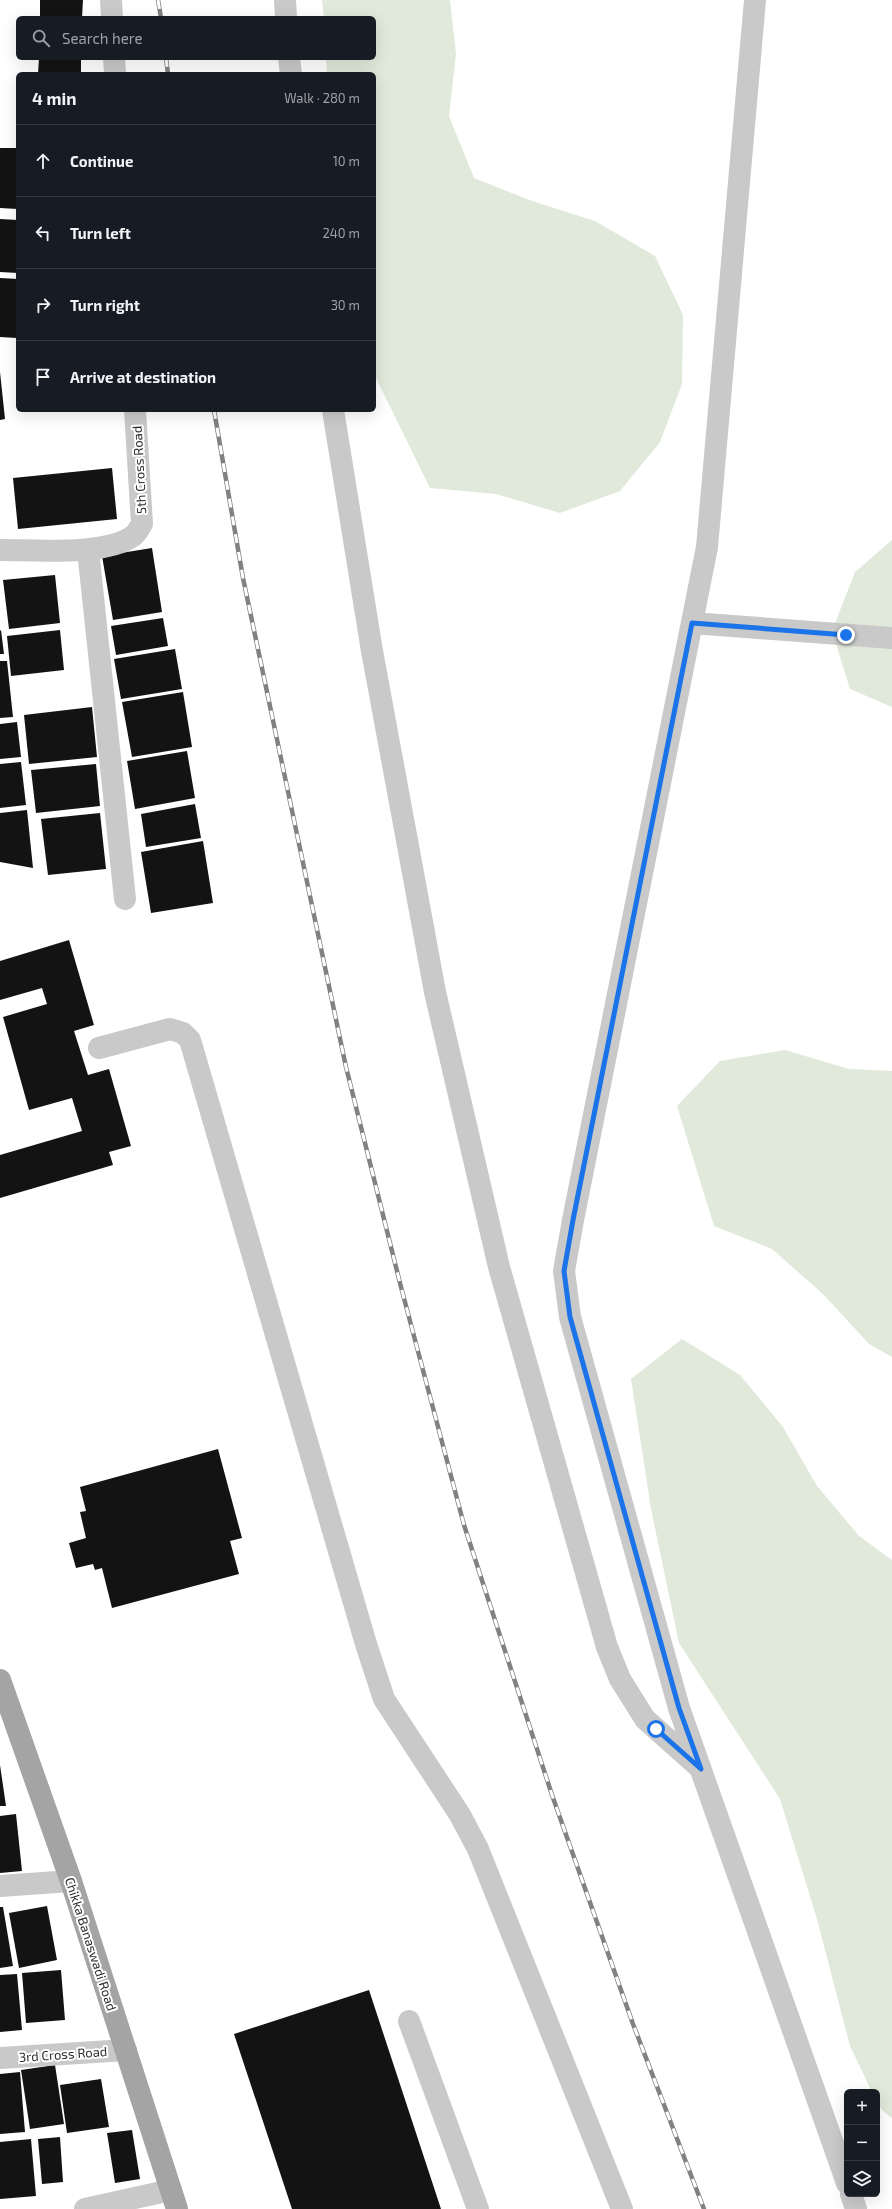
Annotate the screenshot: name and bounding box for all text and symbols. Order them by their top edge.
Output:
search box [16,16,376,60]
icon: search [30,27,52,49]
text: Search here [62,29,143,47]
text: 4 min [32,88,76,108]
text: Walk · 280 m [284,90,360,106]
icon: ahead [32,150,54,172]
text: Continue [70,152,133,170]
text: 10 m [333,153,360,169]
icon: left [32,222,54,244]
text: Turn left [70,224,131,242]
text: 240 m [323,225,360,241]
icon: right [32,294,54,316]
text: Turn right [70,296,140,314]
text: 30 m [331,297,360,313]
icon: arrive [32,366,54,388]
text: Arrive at destination [70,368,216,386]
street label: 5th Cross Road [129,426,149,514]
route end [837,626,855,644]
route start [647,1720,665,1738]
street label: Chikka Banaswadi Road [62,1875,120,2013]
street label: 3rd Cross Road [18,2043,108,2065]
map controls [844,2089,880,2197]
button: + [844,2089,880,2125]
button: − [844,2125,880,2161]
button: layers [844,2161,880,2197]

